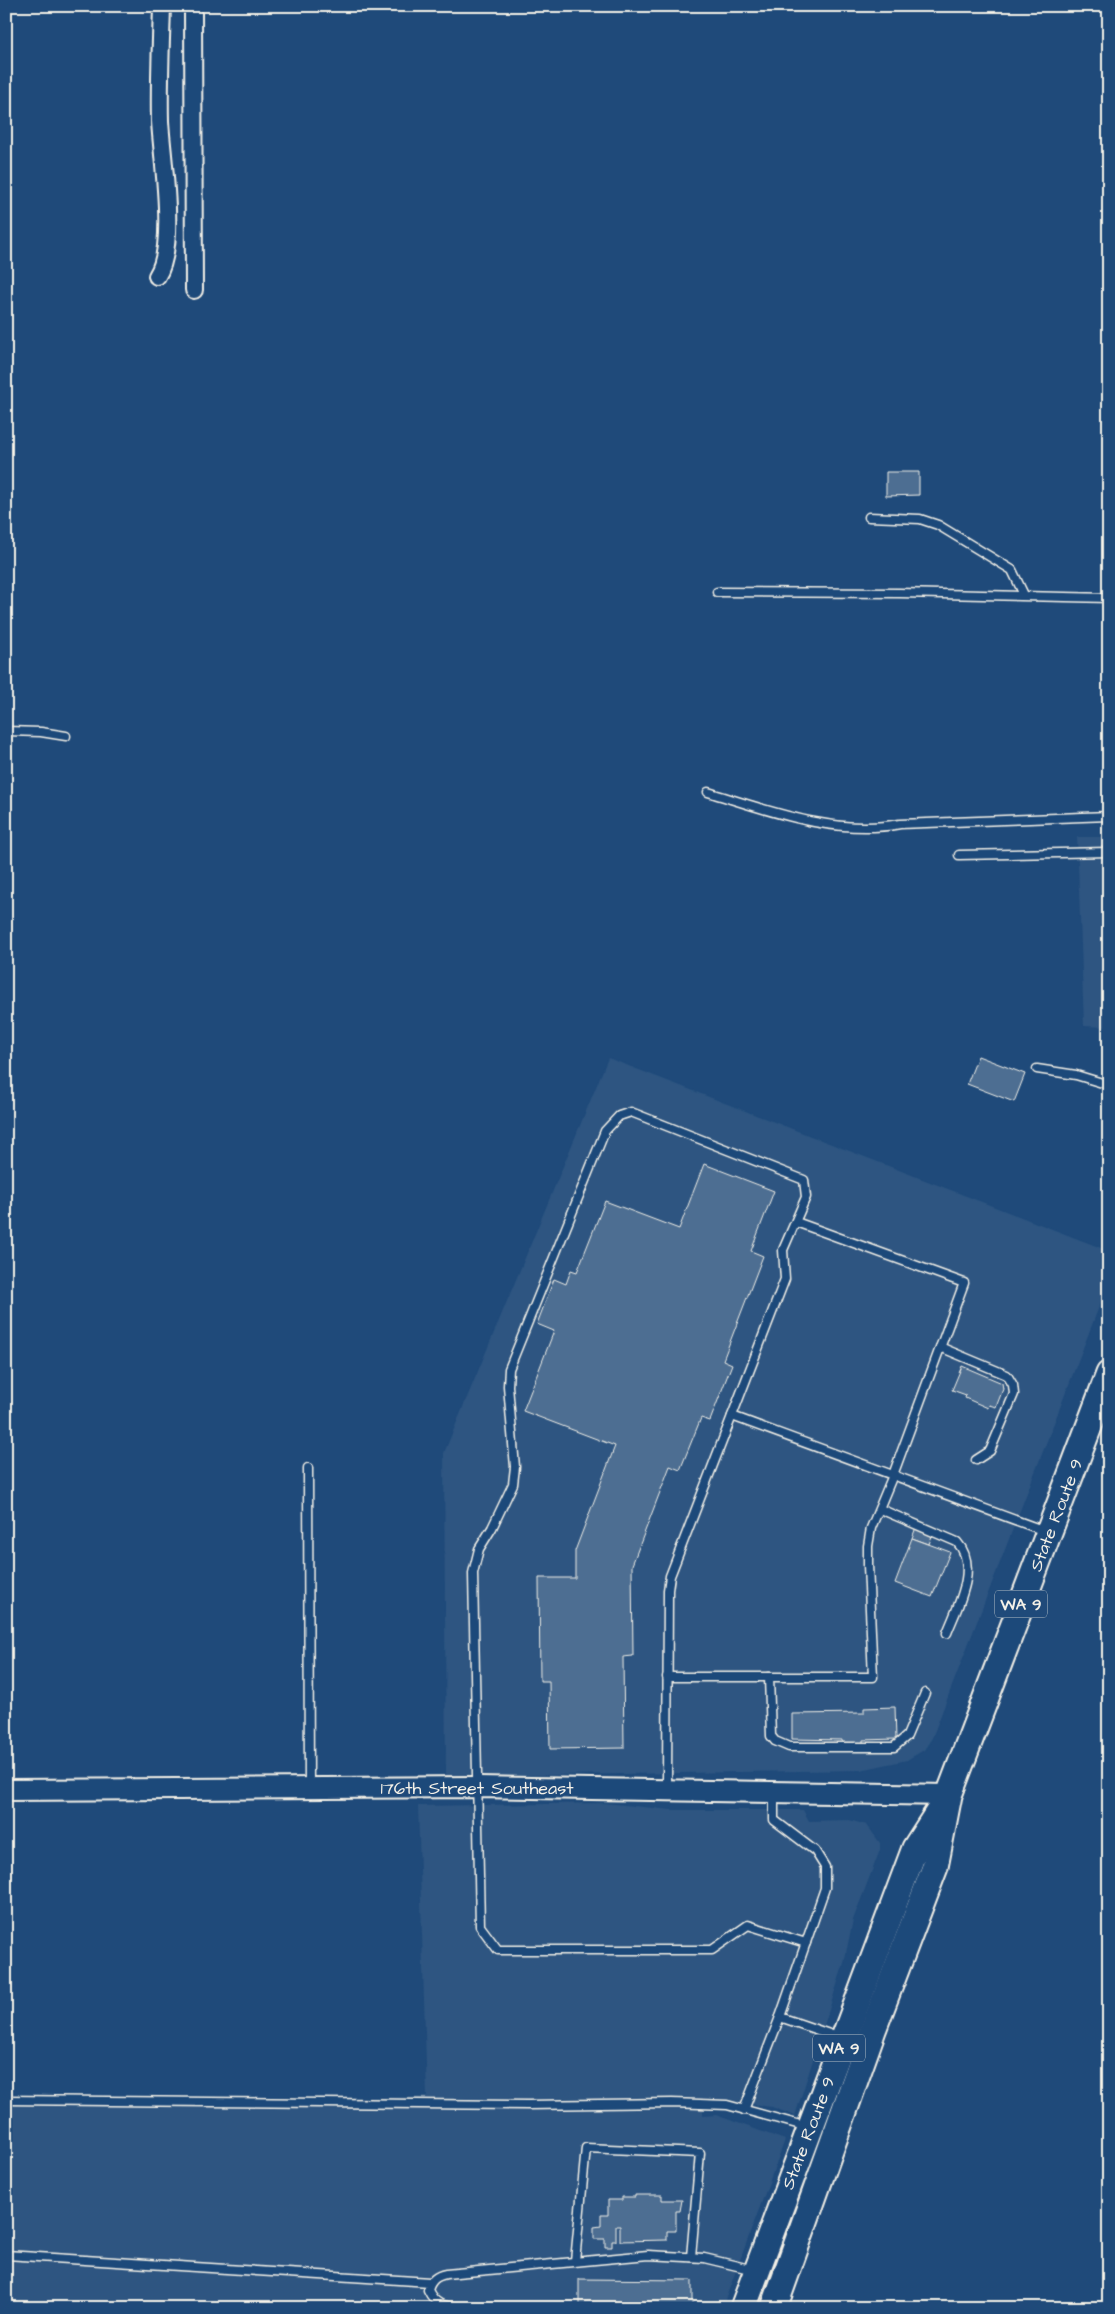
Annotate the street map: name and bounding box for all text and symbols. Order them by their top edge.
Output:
street label: State Route 9 [1024,1455,1089,1575]
road number: WA 9 [995,1590,1047,1618]
street label: 176th Street Southeast [380,1776,574,1801]
road number: WA 9 [813,2035,865,2062]
street label: State Route 9 [776,2073,841,2193]

